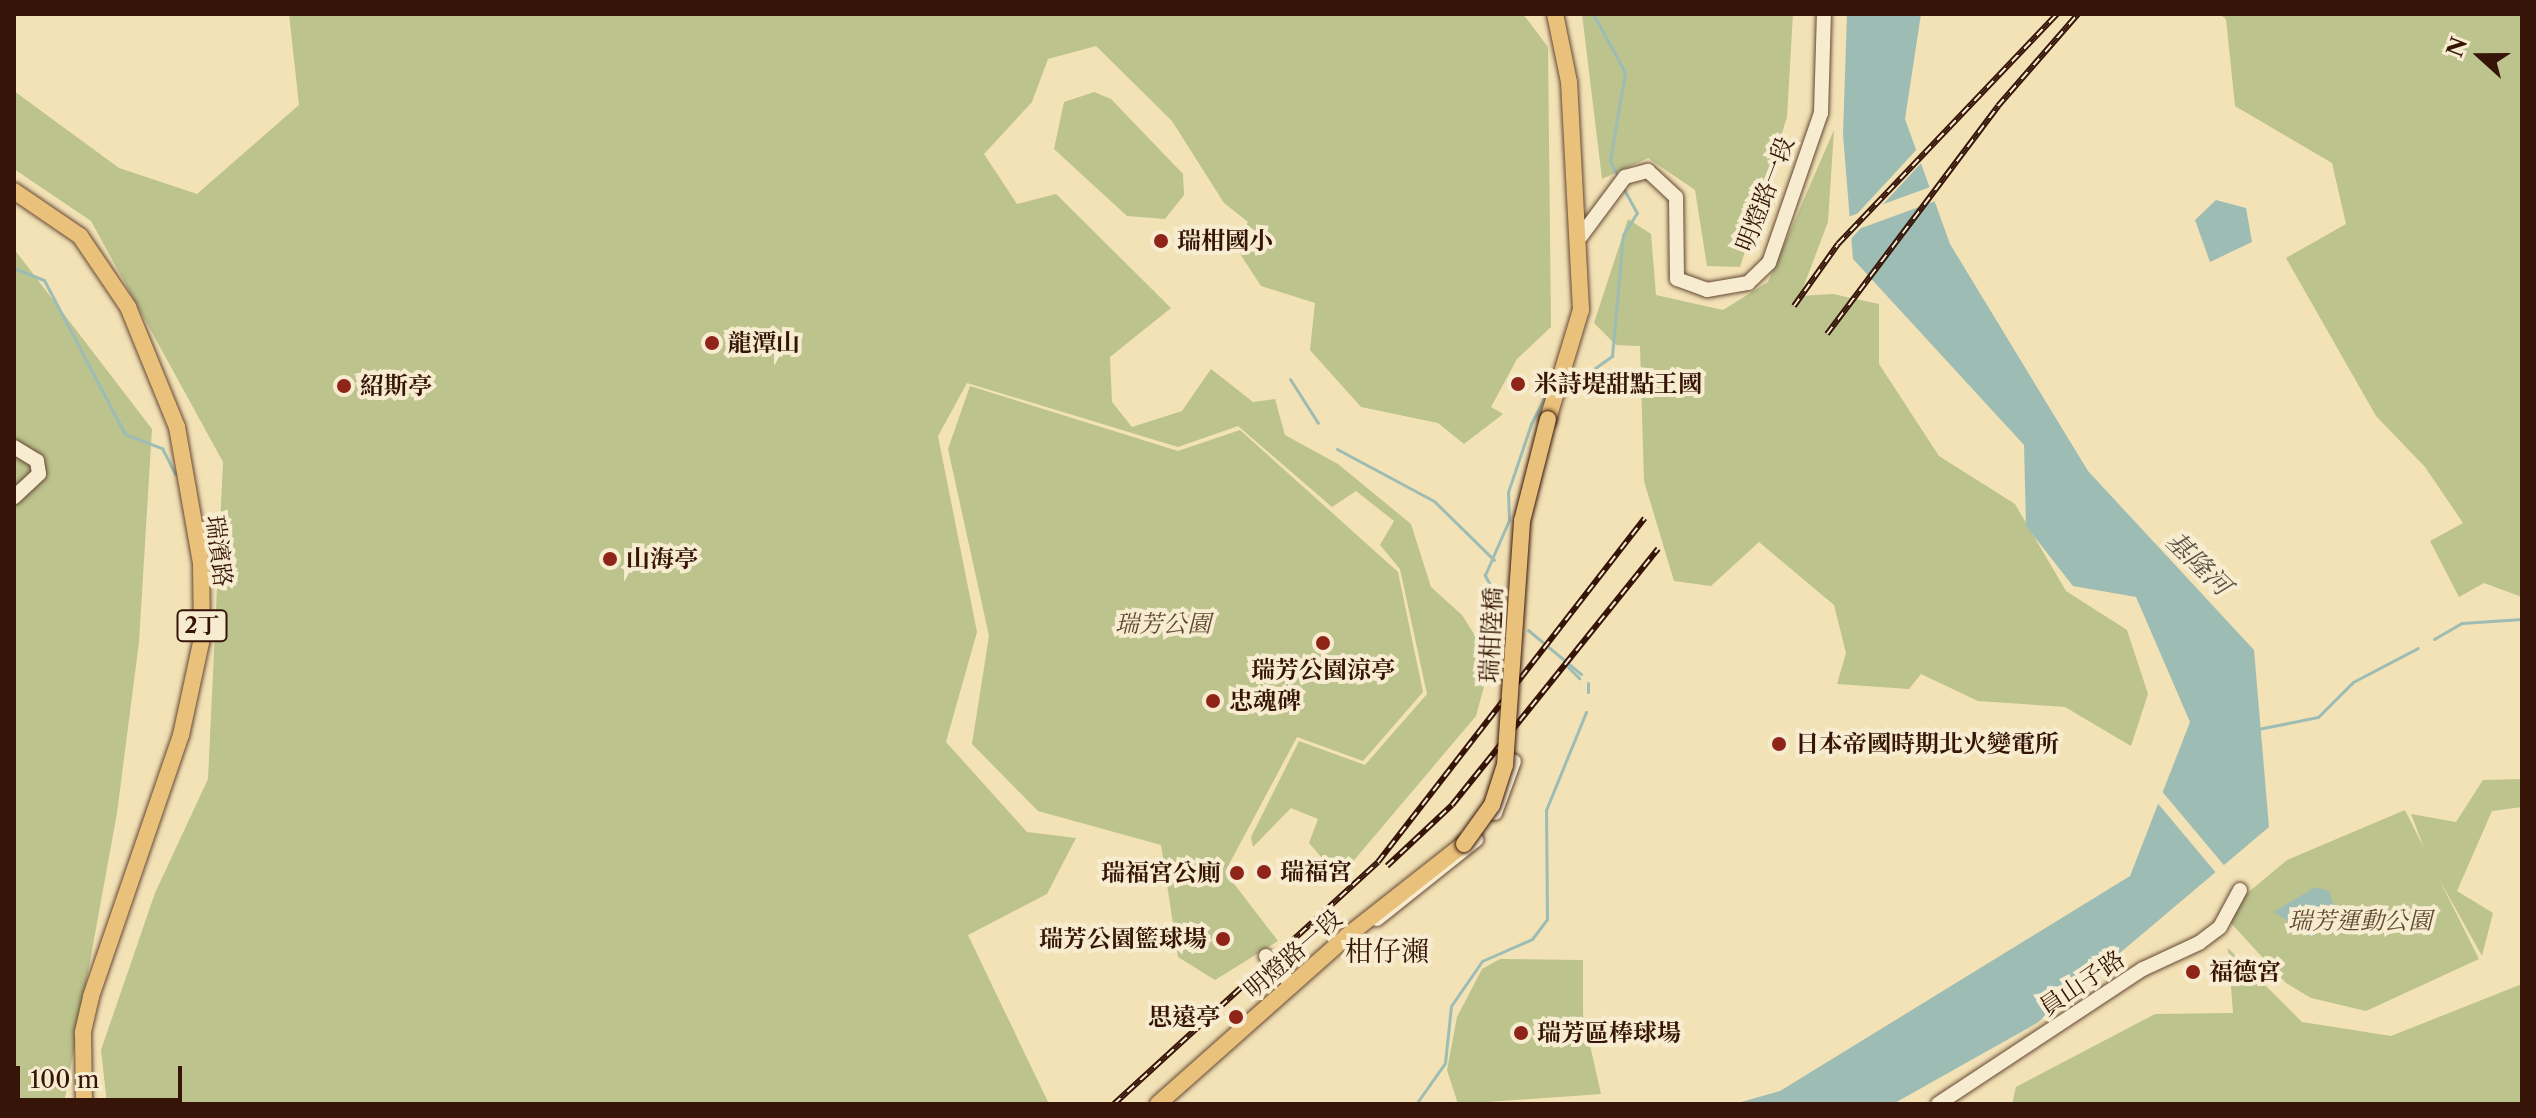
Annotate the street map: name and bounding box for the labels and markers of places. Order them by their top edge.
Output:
place label: 瑞柑國小 [1177,227,1273,255]
marker: 瑞柑國小 [1152,232,1170,250]
place label: 龍潭山 [728,329,800,357]
marker: 龍潭山 [703,334,721,352]
place label: 米詩堤甜點王國 [1534,370,1702,398]
place label: 紹斯亭 [360,372,432,400]
marker: 米詩堤甜點王國 [1509,375,1527,393]
marker: 紹斯亭 [335,377,353,395]
place label: 山海亭 [626,545,698,573]
marker: 山海亭 [601,550,619,568]
marker: 瑞芳公園涼亭 [1314,634,1332,652]
place label: 瑞芳公園涼亭 [1251,656,1395,684]
place label: 忠魂碑 [1229,687,1301,715]
marker: 忠魂碑 [1204,692,1222,710]
place label: 日本帝國時期北火變電所 [1795,730,2059,758]
marker: 日本帝國時期北火變電所 [1770,735,1788,753]
place label: 瑞福宮 [1280,858,1352,886]
place label: 瑞福宮公廁 [1101,859,1221,887]
marker: 瑞福宮 [1255,863,1273,881]
marker: 瑞福宮公廁 [1228,864,1246,882]
place label: 瑞芳公園籃球場 [1039,925,1207,953]
marker: 瑞芳公園籃球場 [1214,930,1232,948]
place label: 福德宮 [2209,958,2281,986]
marker: 福德宮 [2184,963,2202,981]
place label: 思遠亭 [1148,1003,1220,1031]
marker: 思遠亭 [1227,1008,1245,1026]
place label: 瑞芳區棒球場 [1537,1019,1681,1047]
marker: 瑞芳區棒球場 [1512,1024,1530,1042]

